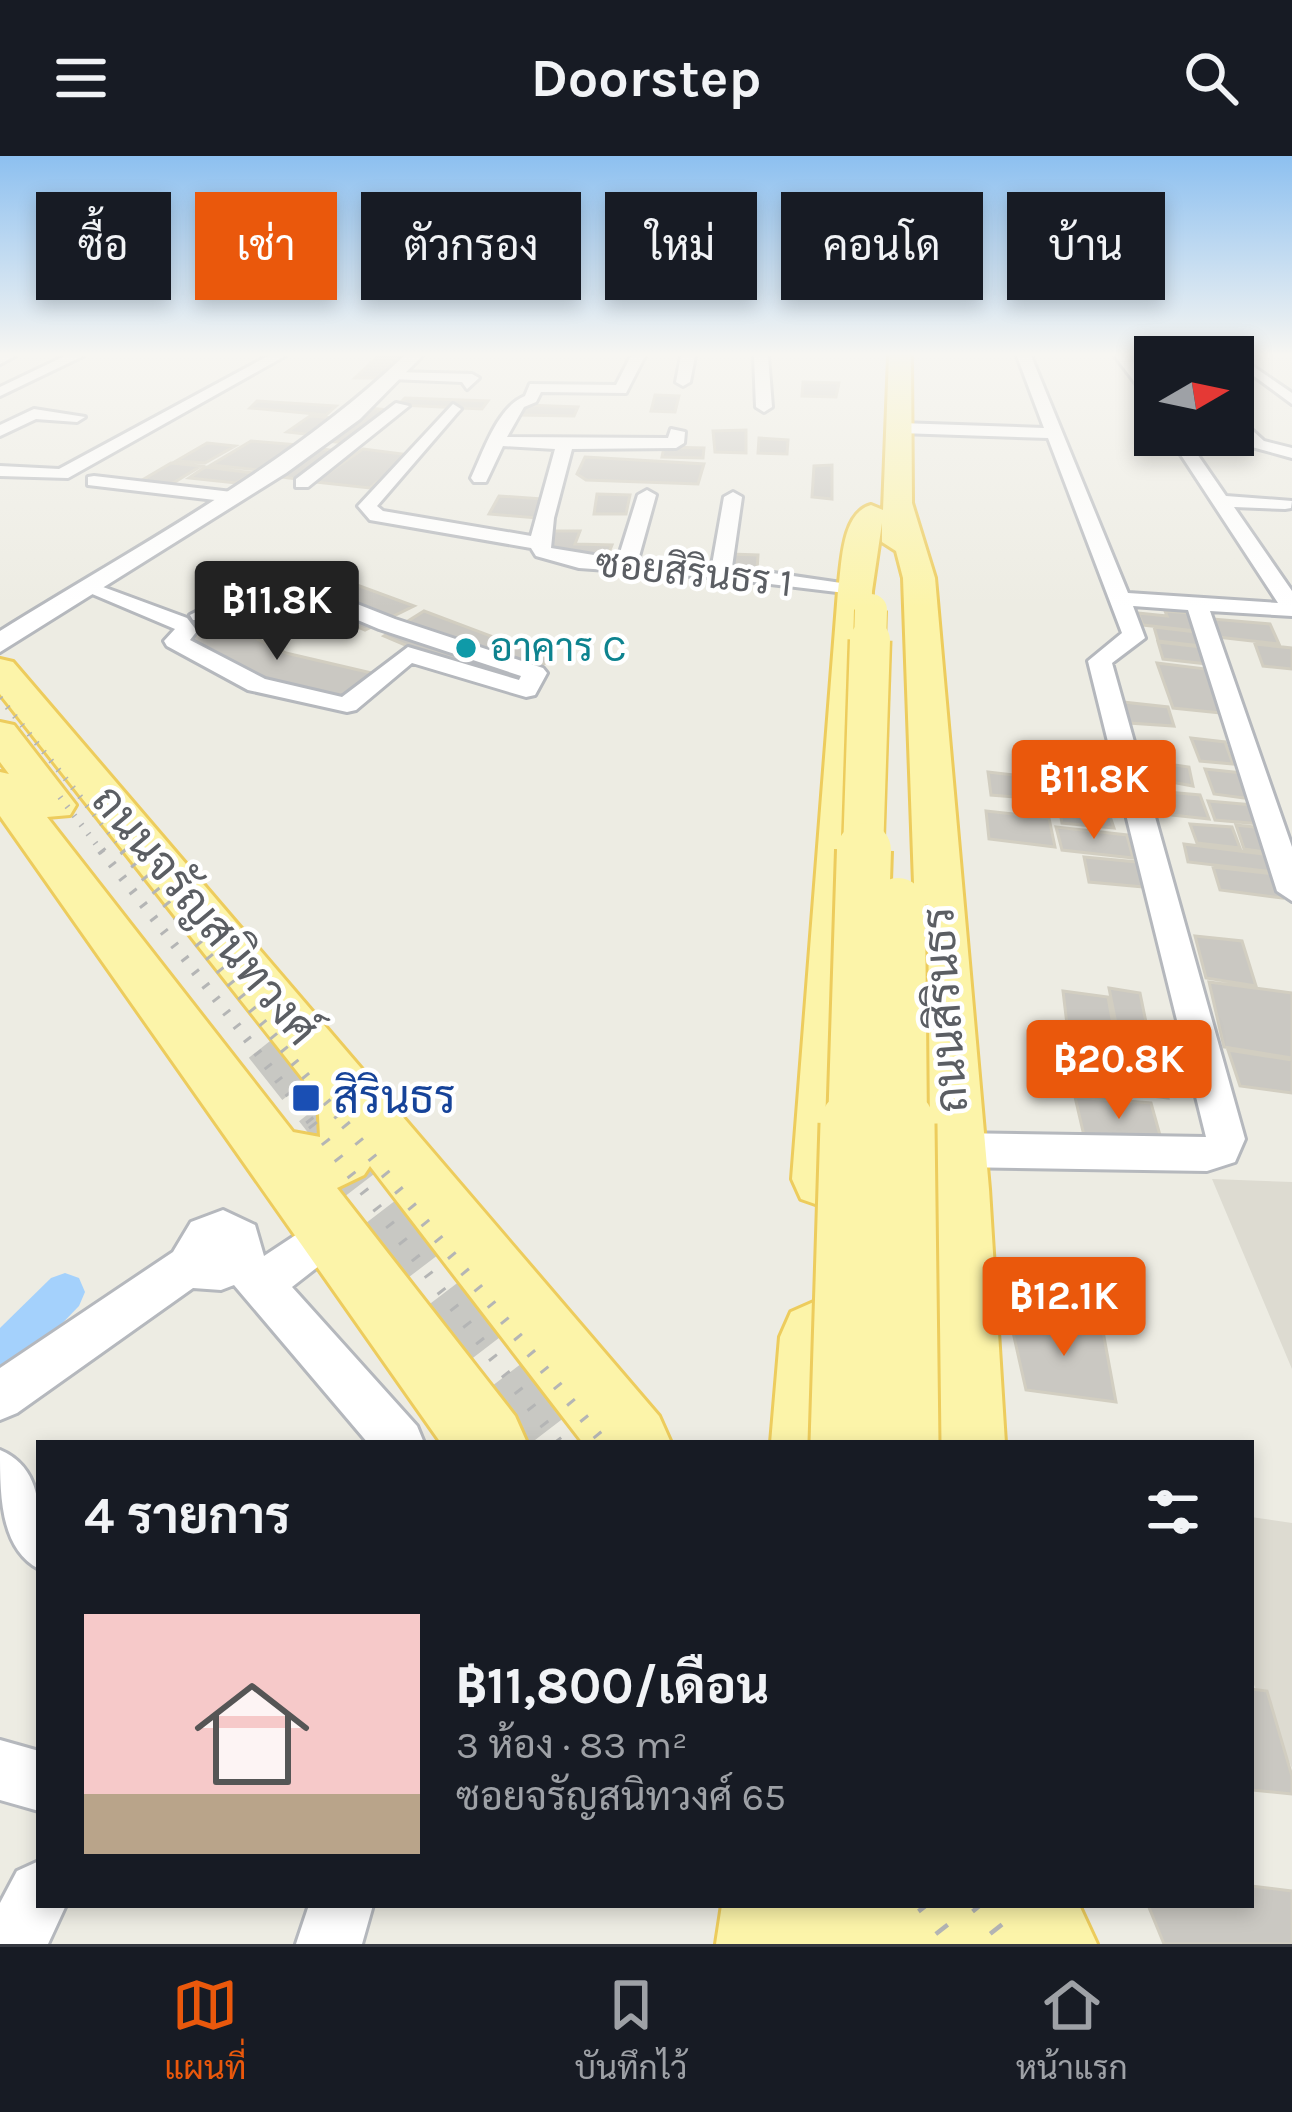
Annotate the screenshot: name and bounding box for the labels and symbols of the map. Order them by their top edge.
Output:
north arrow [1134,336,1254,456]
street label: ซอยสิรินธร 1 [593,540,795,606]
pin: ฿11.8K [179,561,375,663]
place label: อาคาร C [490,625,626,671]
marker: อาคาร C [453,635,479,661]
pin: ฿11.8K [996,740,1192,842]
street label: ถนนจรัญสนิทวงศ์ [81,772,332,1056]
street label: ถนนสิรินธร [912,905,978,1115]
pin: ฿20.8K [1021,1020,1217,1122]
place label: สิรินธร [333,1072,456,1124]
marker: สิรินธร [290,1082,322,1114]
pin: ฿12.1K [966,1257,1162,1359]

